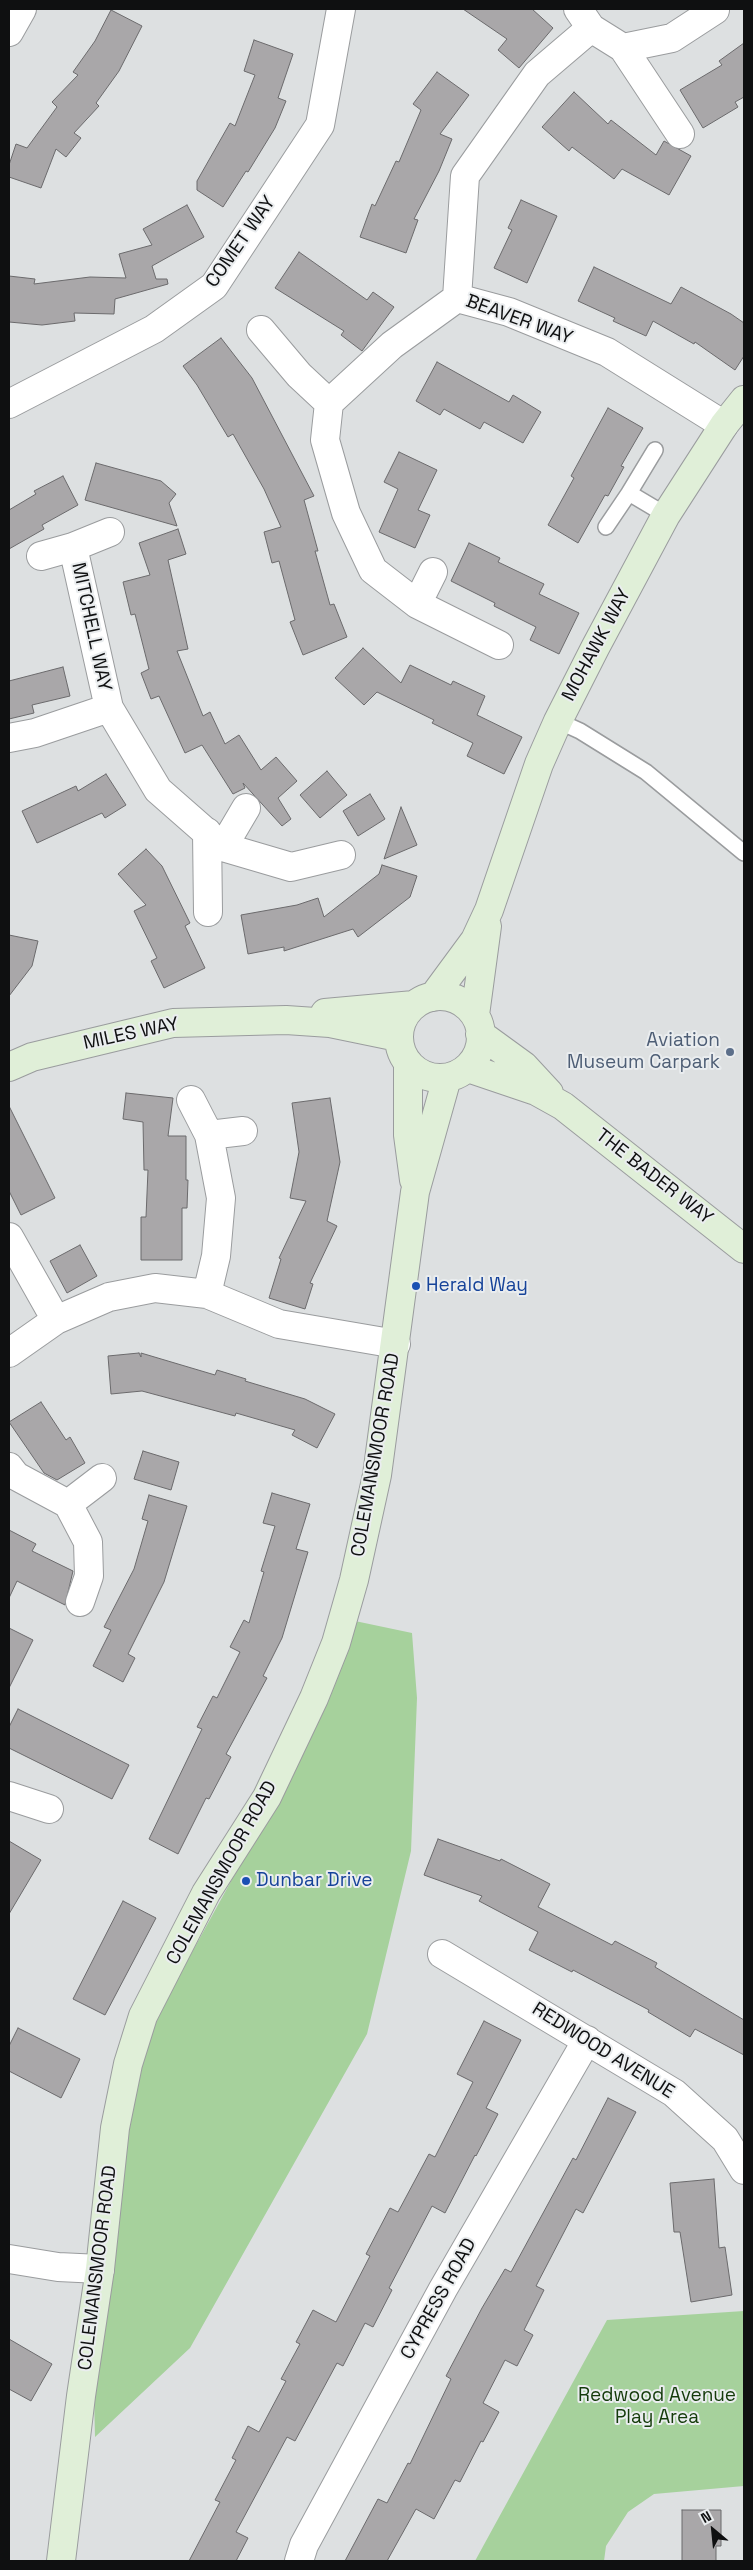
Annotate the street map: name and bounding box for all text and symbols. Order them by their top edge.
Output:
street label: COMET WAY [201,192,281,292]
street label: BEAVER WAY [463,290,575,350]
street label: MITCHELL WAY [66,561,116,693]
street label: MOHAWK WAY [558,585,636,705]
street label: MILES WAY [81,1013,181,1055]
place label: Aviation Museum Carpark [567,1030,720,1074]
marker: Aviation Museum Carpark [724,1046,736,1058]
street label: THE BADER WAY [591,1124,717,1230]
place label: Herald Way [426,1275,528,1297]
marker: Herald Way [410,1280,422,1292]
street label: COLEMANSMOOR ROAD [347,1351,405,1559]
street label: COLEMANSMOOR ROAD [162,1777,282,1969]
place label: Dunbar Drive [256,1870,373,1892]
marker: Dunbar Drive [240,1875,252,1887]
street label: REDWOOD AVENUE [528,1998,678,2104]
street label: COLEMANSMOOR ROAD [74,2164,122,2372]
street label: CYPRESS ROAD [396,2235,482,2363]
park label: Redwood Avenue Play Area [578,2385,736,2429]
north arrow [688,2505,738,2555]
text: N [698,2507,714,2527]

